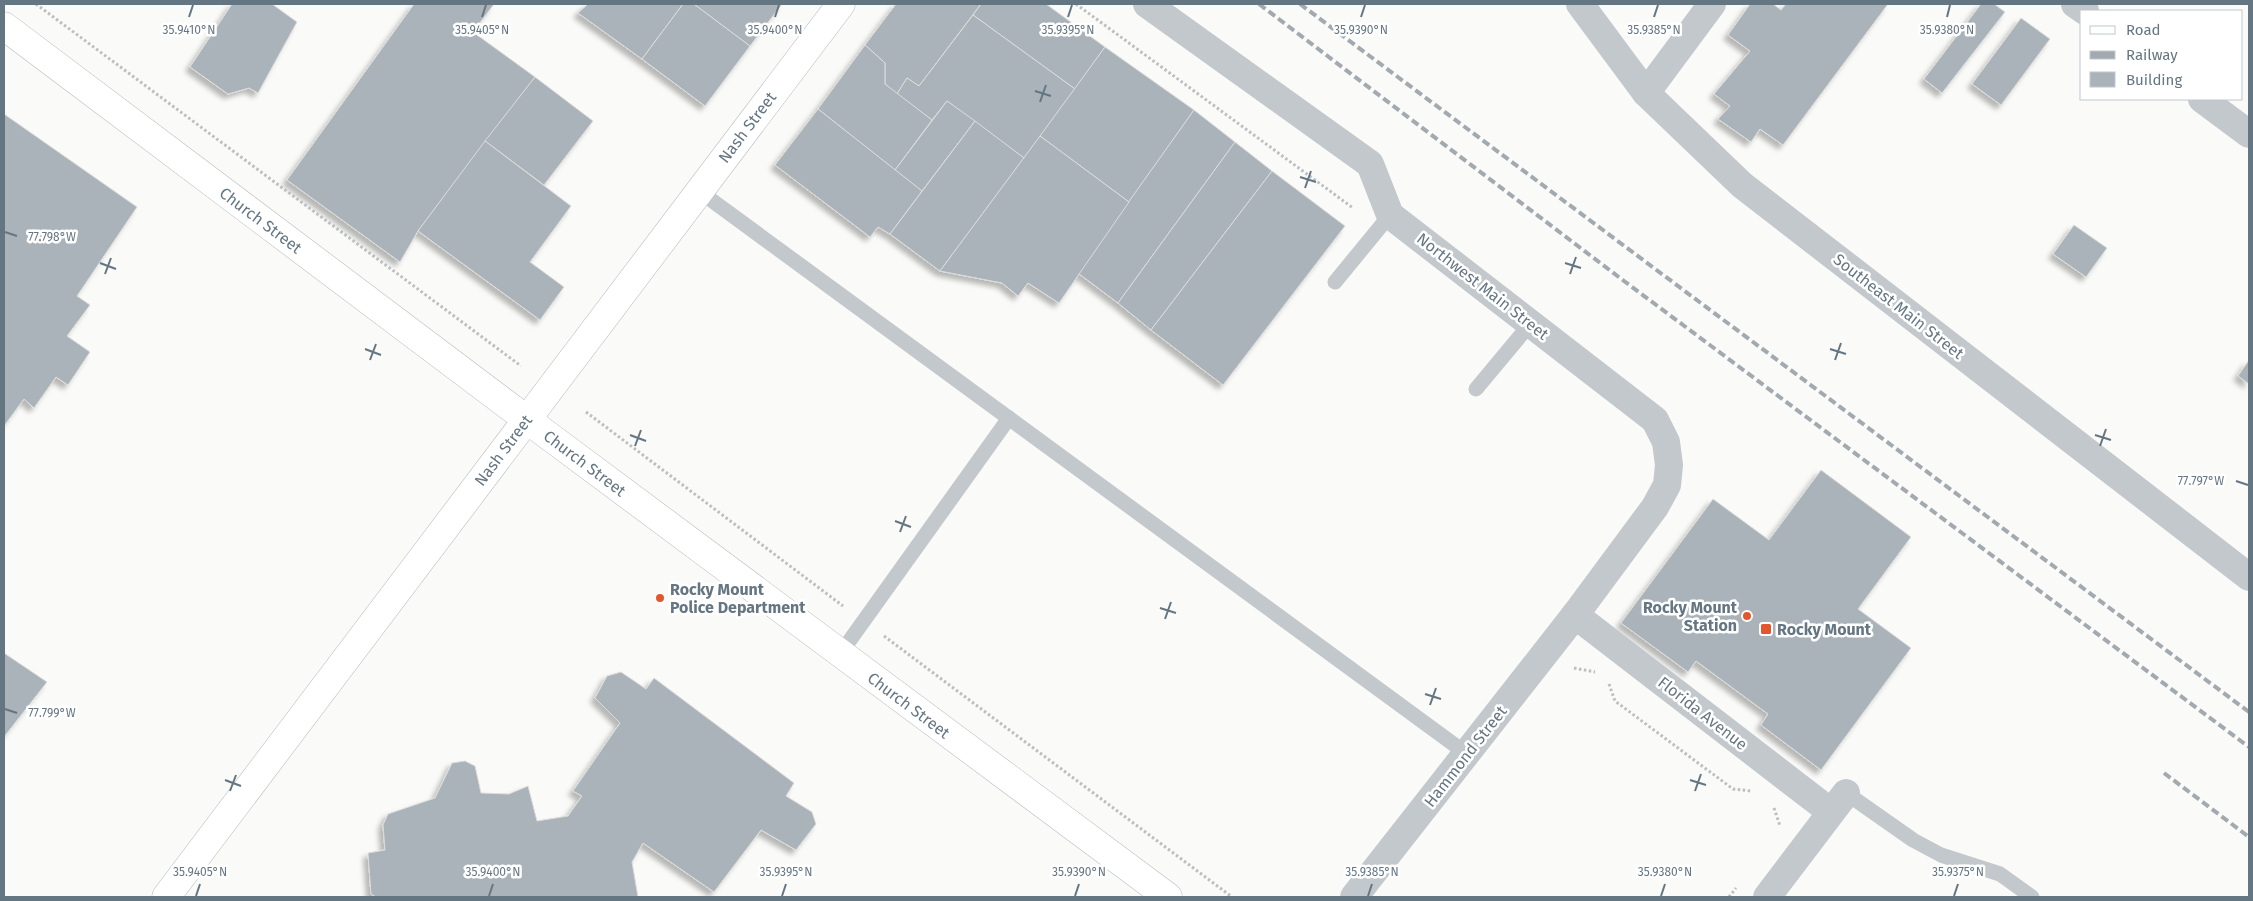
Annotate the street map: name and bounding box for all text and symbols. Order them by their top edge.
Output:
legend [2080,10,2243,100]
text: Road [2126,21,2161,39]
text: 35.9410°N [163,23,215,37]
text: 35.9405°N [455,23,509,37]
text: 35.9400°N [747,23,803,37]
text: 35.9395°N [1041,23,1095,37]
text: 35.9390°N [1334,23,1388,37]
text: 35.9385°N [1627,23,1681,37]
text: 35.9380°N [1920,23,1974,37]
text: Railway [2126,46,2178,64]
text: Building [2126,71,2182,89]
street label: Nash Street [715,88,780,167]
street label: Church Street [216,183,306,258]
street label: Northwest Main Street [1413,229,1553,344]
text: 77.798°W [28,230,76,244]
street label: Southeast Main Street [1830,250,1968,363]
street label: Nash Street [471,411,536,490]
street label: Church Street [540,426,630,501]
text: 77.797°W [2178,474,2224,488]
place label: Rocky Mount Police Department [670,580,806,617]
marker: Rocky Mount Police Department [654,592,666,604]
place label: Rocky Mount Station [1643,598,1738,635]
marker: Rocky Mount Station [1741,610,1753,622]
place label: Rocky Mount [1777,620,1872,639]
marker: Rocky Mount [1759,622,1773,636]
street label: Church Street [864,668,954,743]
street label: Florida Avenue [1654,673,1751,754]
street label: Hammond Street [1420,702,1511,811]
text: 77.799°W [28,706,76,720]
text: 35.9405°N [173,865,227,879]
text: 35.9400°N [465,865,521,879]
text: 35.9395°N [759,865,813,879]
text: 35.9390°N [1052,865,1106,879]
text: 35.9385°N [1345,865,1399,879]
text: 35.9380°N [1638,865,1692,879]
text: 35.9375°N [1932,865,1984,879]

